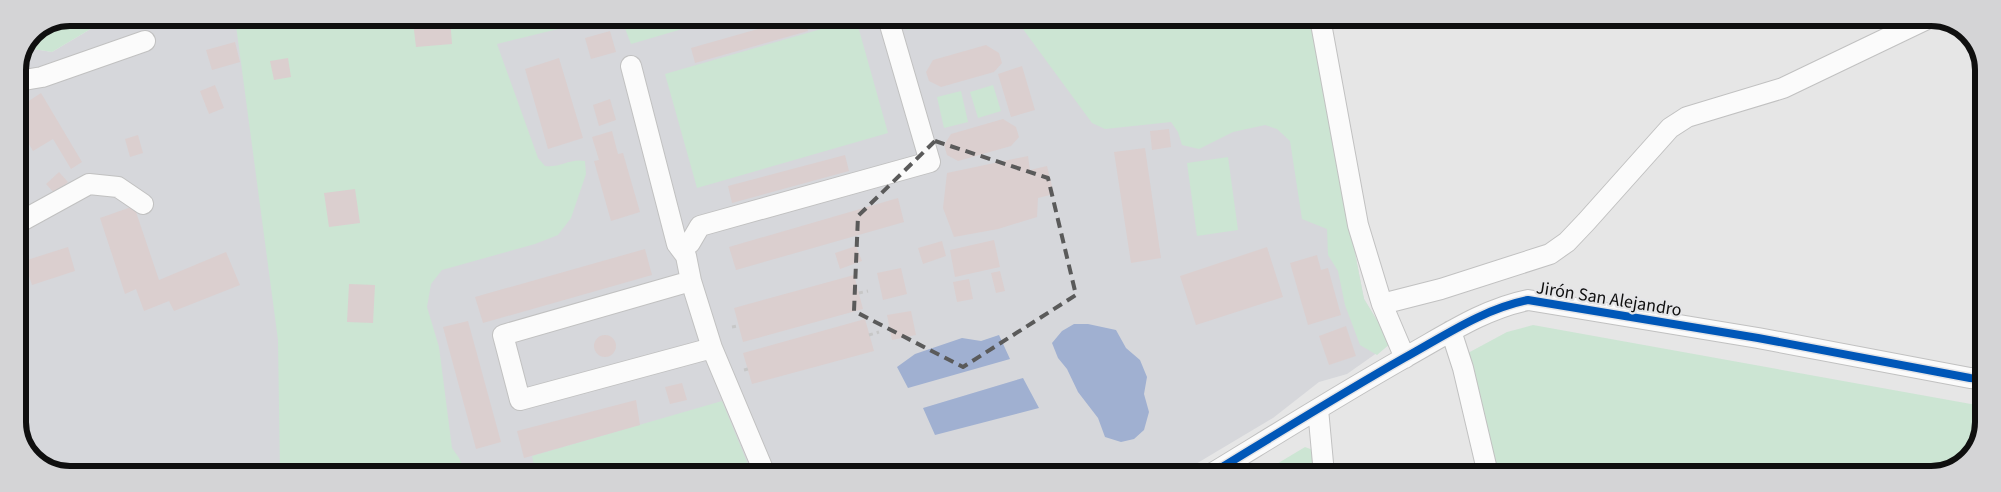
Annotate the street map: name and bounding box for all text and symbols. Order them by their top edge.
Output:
street label: Jirón San Alejandro [1534,275,1684,323]

